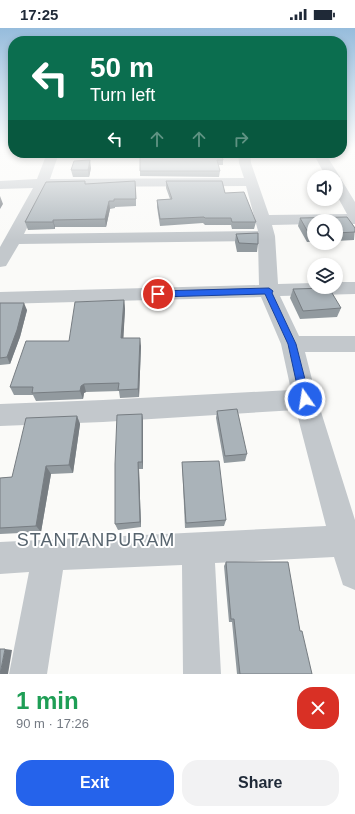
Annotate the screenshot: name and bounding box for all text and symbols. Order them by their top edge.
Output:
text: 17:25 [20,6,58,23]
icon: left [24,52,76,104]
text: 50 m [90,52,154,83]
text: Turn left [90,85,155,105]
icon: left [104,128,126,150]
icon: ahead [146,128,168,150]
icon: ahead [188,128,210,150]
icon: right [230,128,252,150]
map controls [307,170,343,294]
button: sound [307,170,343,206]
button: search [307,214,343,250]
button: layers [307,258,343,294]
pin [141,277,175,311]
icon: arrive [147,283,169,305]
position arrow [284,378,326,420]
district label: STANTANPURAM [17,530,175,550]
text: 1 min [16,687,79,714]
button: close [297,687,339,729]
text: 90 m · 17:26 [16,716,89,731]
button: Exit [16,760,174,806]
button: Share [182,760,339,806]

